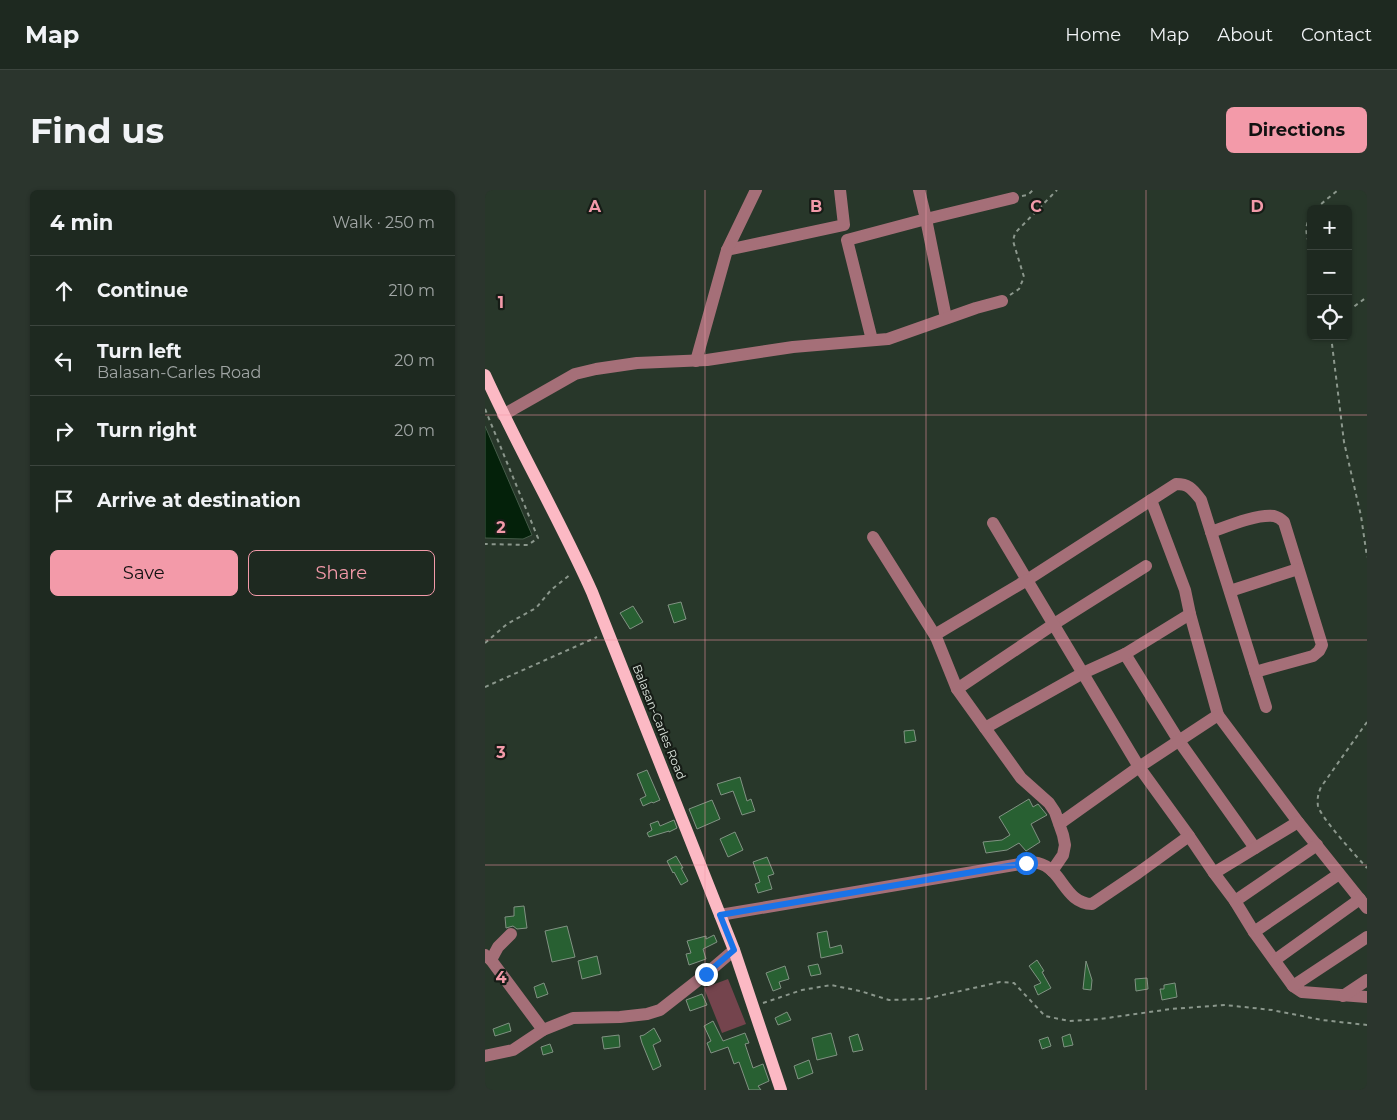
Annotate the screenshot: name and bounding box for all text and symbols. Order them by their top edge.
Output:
text: Map [25,20,79,49]
text: Home [1065,24,1121,46]
text: Map [1149,24,1189,46]
text: About [1217,24,1273,46]
text: Contact [1301,24,1372,46]
button: Directions [1226,107,1367,153]
text: Find us [30,109,164,152]
text: A [588,197,602,216]
text: B [810,197,822,216]
text: C [1030,197,1042,216]
text: D [1250,197,1264,216]
map controls [1307,205,1352,340]
button: + [1307,205,1352,250]
text: 4 min [50,210,113,235]
text: Walk · 250 m [332,213,435,232]
button: − [1307,250,1352,295]
icon: ahead [50,277,78,305]
text: Continue [97,279,188,302]
text: 210 m [388,281,435,300]
text: 1 [498,293,504,312]
button: locate [1307,295,1352,340]
text: Turn left [97,340,182,363]
icon: left [50,347,78,375]
text: 20 m [394,351,435,370]
text: Balasan-Carles Road [97,363,261,382]
icon: right [50,417,78,445]
text: Turn right [97,419,197,442]
text: 20 m [394,421,435,440]
icon: arrive [50,487,78,515]
text: Arrive at destination [97,489,301,512]
text: 2 [496,518,506,537]
button: Save [50,550,238,596]
button: Share [248,550,435,596]
street label: Balasan-Carles Road [629,662,689,782]
text: 3 [495,743,506,762]
route start [1015,852,1038,875]
route end [695,963,718,986]
text: 4 [495,968,507,987]

